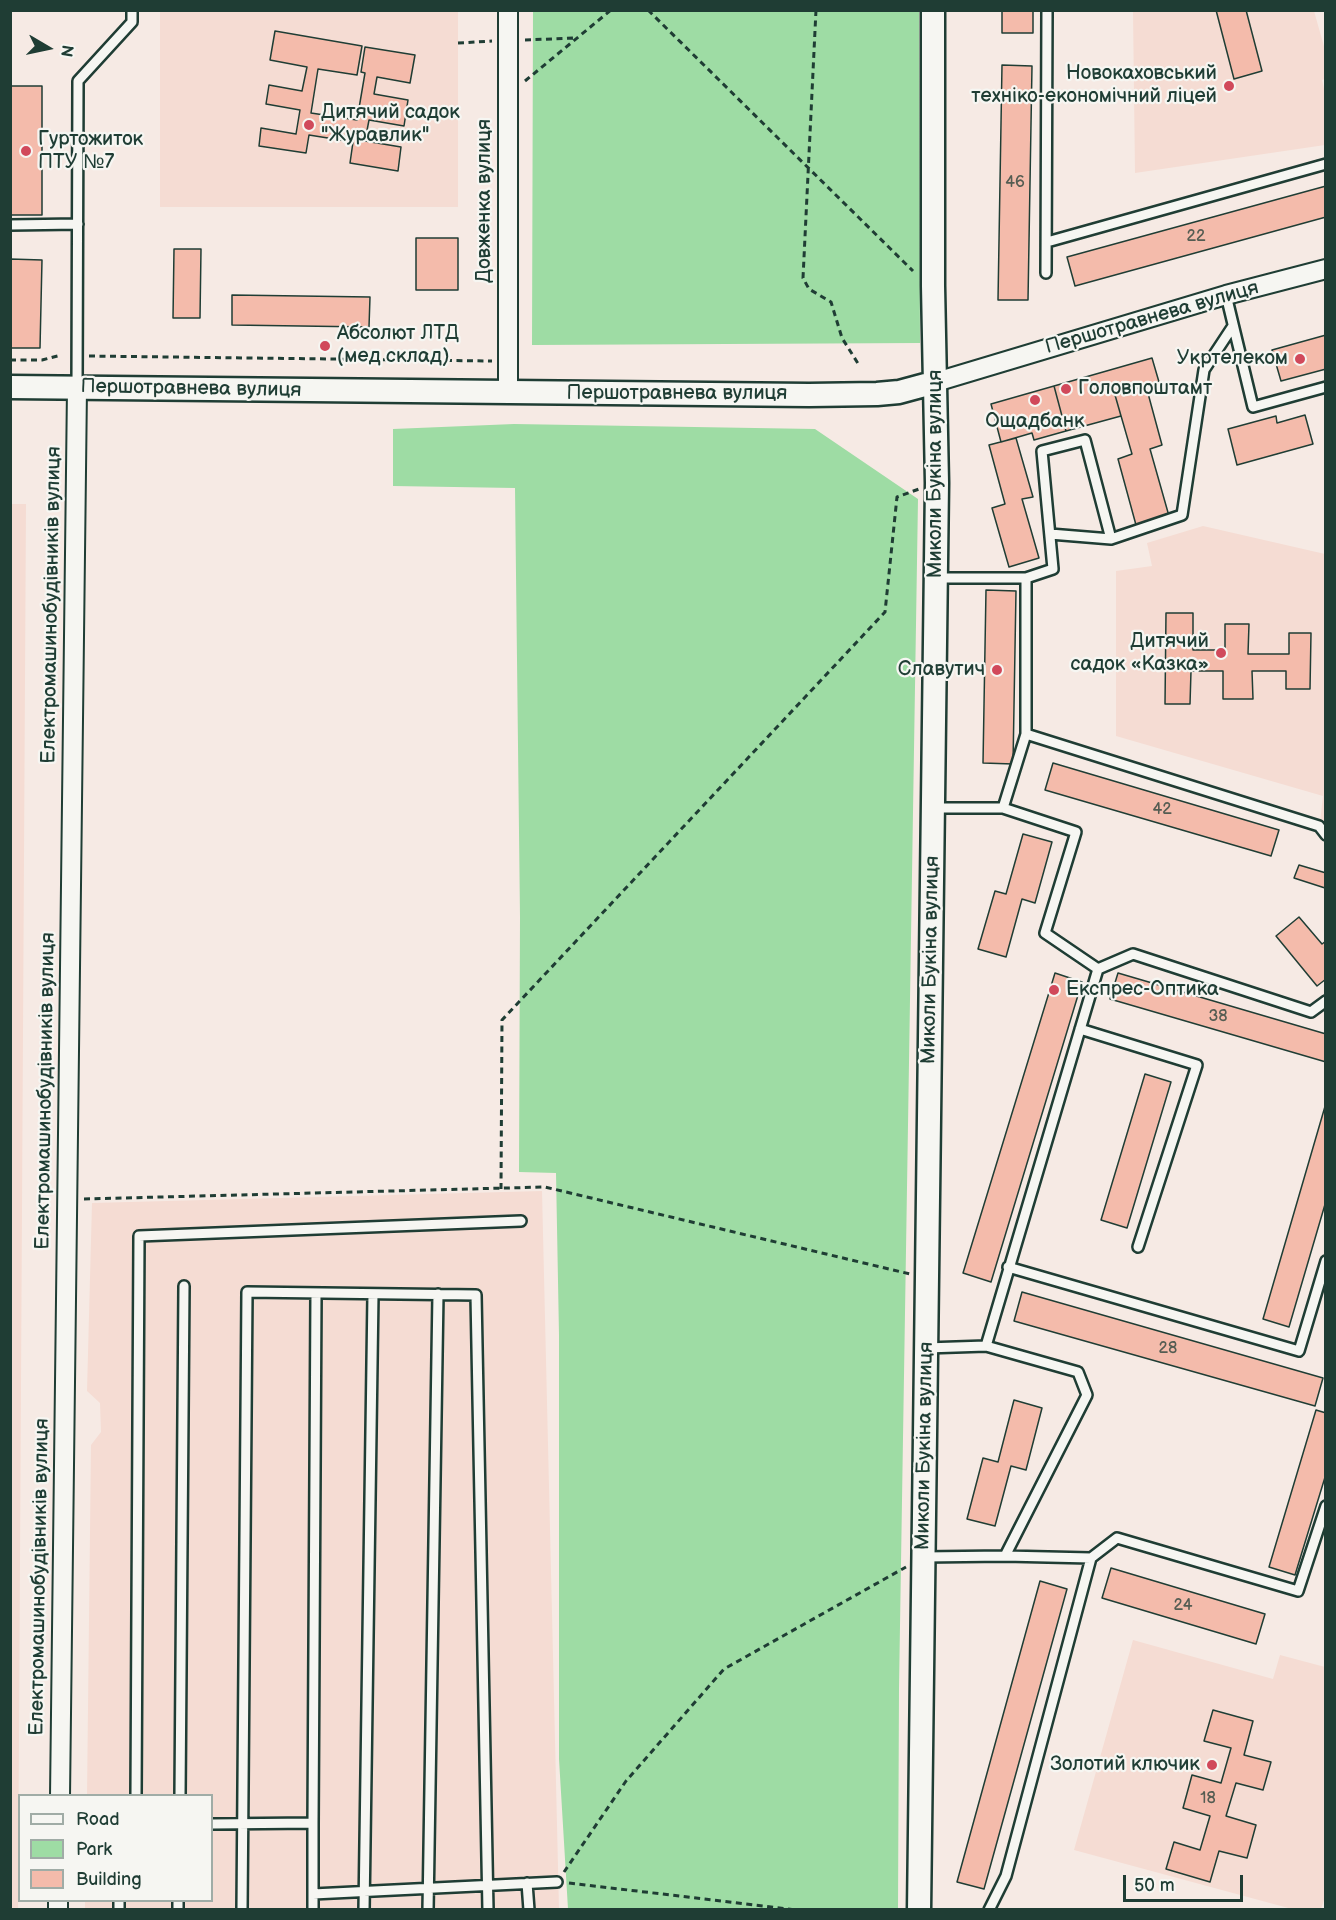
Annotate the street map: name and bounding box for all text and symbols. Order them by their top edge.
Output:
north arrow [18,18,78,78]
text: N [56,43,77,58]
place label: Новокаховський техніко-економічний ліцей [971,62,1217,109]
marker: Новокаховський техніко-економічний ліцей [1222,79,1236,93]
place label: Дитячий садок "Журавлик" [321,101,460,148]
marker: Дитячий садок "Журавлик" [302,118,316,132]
street label: Довженка вулиця [473,119,497,283]
place label: Гуртожиток ПТУ №7 [38,128,143,175]
marker: Гуртожиток ПТУ №7 [19,144,33,158]
house number: 46 [1005,173,1025,193]
house number: 22 [1187,227,1205,247]
street label: Першотравнева вулиця [1043,276,1261,360]
place label: Абсолют ЛТД (мед склад) [337,322,459,369]
marker: Абсолют ЛТД (мед склад) [318,339,332,353]
place label: Укртелеком [1177,347,1288,371]
marker: Укртелеком [1293,352,1307,366]
street label: Миколи Букіна вулиця [924,370,948,578]
street label: Першотравнева вулиця [80,375,302,403]
place label: Головпоштамт [1078,377,1212,401]
street label: Першотравнева вулиця [567,382,787,406]
marker: Головпоштамт [1059,382,1073,396]
marker: Ощадбанк [1028,393,1042,407]
place label: Ощадбанк [985,410,1085,434]
street label: Електромашинобудівників вулиця [37,446,67,764]
place label: Дитячий садок «Казка» [1071,630,1209,677]
marker: Дитячий садок «Казка» [1214,646,1228,660]
place label: Славутич [898,658,985,682]
marker: Славутич [990,663,1004,677]
house number: 42 [1152,800,1172,820]
street label: Миколи Букіна вулиця [917,856,945,1064]
street label: Електромашинобудівників вулиця [31,932,61,1250]
place label: Експрес-Оптика [1066,978,1219,1002]
marker: Експрес-Оптика [1047,983,1061,997]
house number: 38 [1208,1007,1228,1027]
house number: 28 [1159,1339,1177,1359]
street label: Миколи Букіна вулиця [911,1342,939,1550]
street label: Електромашинобудівників вулиця [25,1418,55,1736]
house number: 24 [1174,1596,1192,1616]
place label: Золотий ключик [1050,1753,1200,1777]
marker: Золотий ключик [1205,1758,1219,1772]
house number: 18 [1200,1789,1216,1809]
legend [18,1794,213,1902]
text: Road [76,1809,120,1830]
text: Park [76,1839,112,1860]
scale bar [1126,1863,1246,1901]
text: Building [76,1869,142,1890]
text: 50 m [1134,1875,1175,1896]

